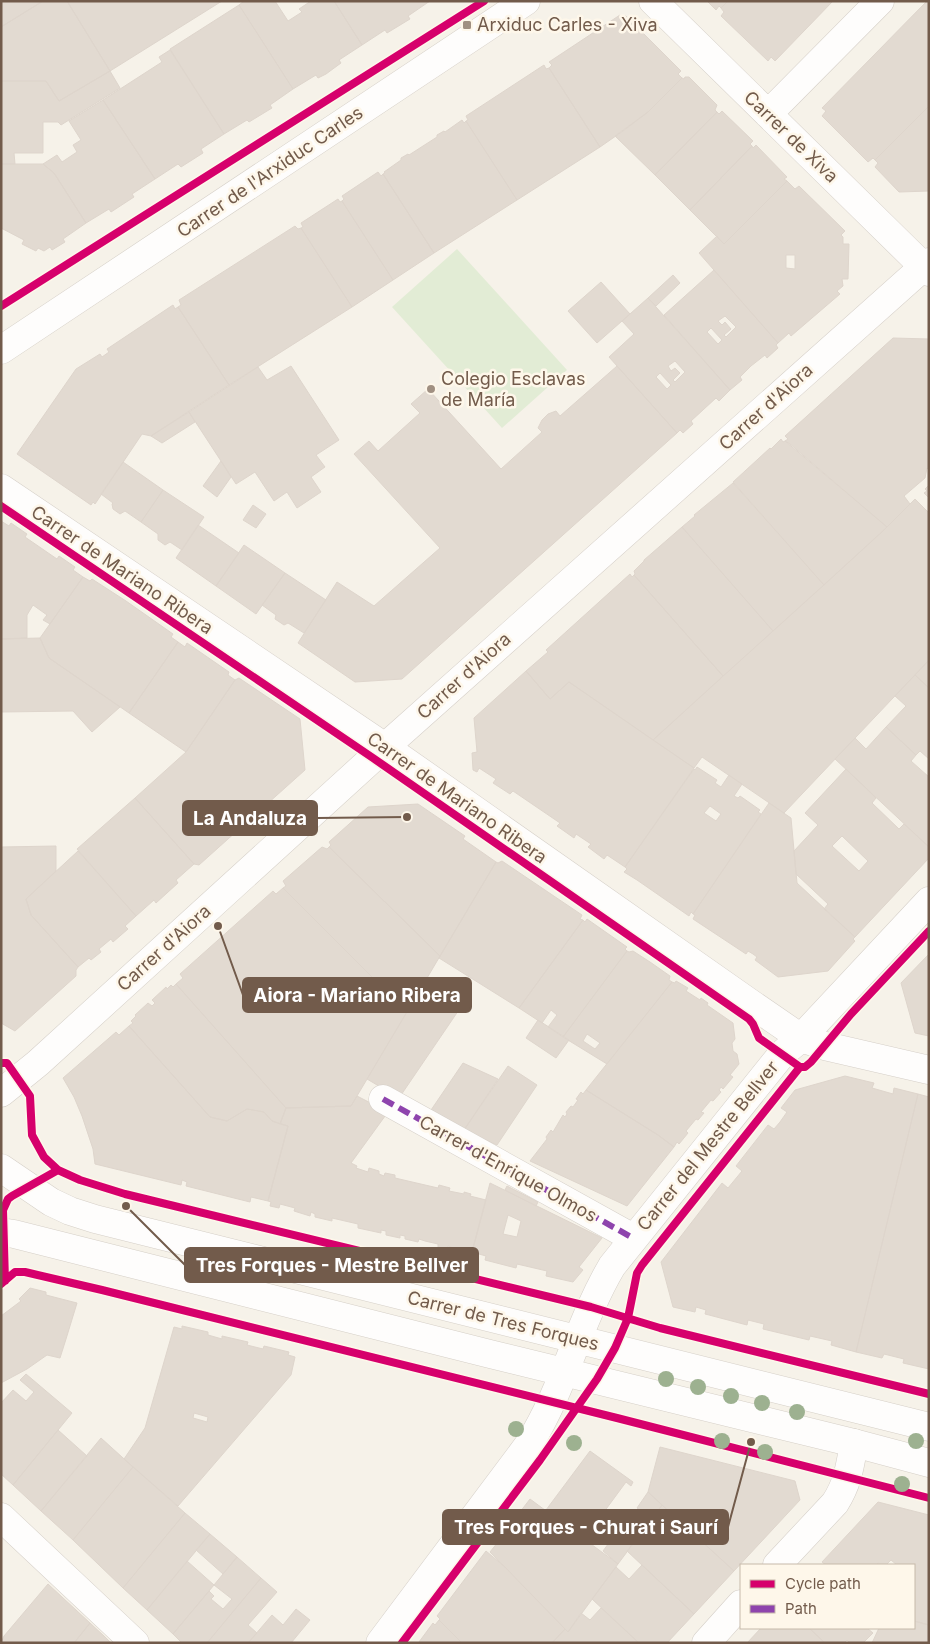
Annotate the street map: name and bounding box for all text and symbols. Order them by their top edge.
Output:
place label: Arxiduc Carles - Xiva [477,14,658,35]
marker: Arxiduc Carles - Xiva [461,19,473,31]
street label: Carrer de Xiva [740,87,843,187]
street label: Carrer de l'Arxiduc Carles [173,102,367,242]
street label: Carrer d'Aiora [715,359,817,454]
place label: Colegio Esclavas de María [441,368,586,410]
marker: Colegio Esclavas de María [425,383,437,395]
street label: Carrer de Mariano Ribera [28,501,217,638]
street label: Carrer d'Aiora [413,628,515,723]
street label: Carrer de Mariano Ribera [363,727,551,868]
callout: La Andaluza [183,801,317,835]
text: La Andaluza [193,807,307,830]
street label: Carrer d'Aiora [113,900,215,995]
callout: Aiora - Mariano Ribera [243,978,471,1012]
text: Aiora - Mariano Ribera [253,984,461,1007]
street label: Carrer del Mestre Bellver [633,1056,783,1235]
street label: Carrer d'Enrique Olmos [416,1111,601,1226]
callout: Tres Forques - Mestre Bellver [185,1248,478,1282]
text: Tres Forques - Mestre Bellver [196,1254,469,1277]
street label: Carrer de Tres Forques [405,1287,601,1354]
callout: Tres Forques - Churat i Saurí [443,1510,728,1544]
text: Tres Forques - Churat i Saurí [454,1516,719,1539]
legend [740,1564,915,1629]
text: Cycle path [785,1574,861,1593]
text: Path [785,1599,817,1618]

